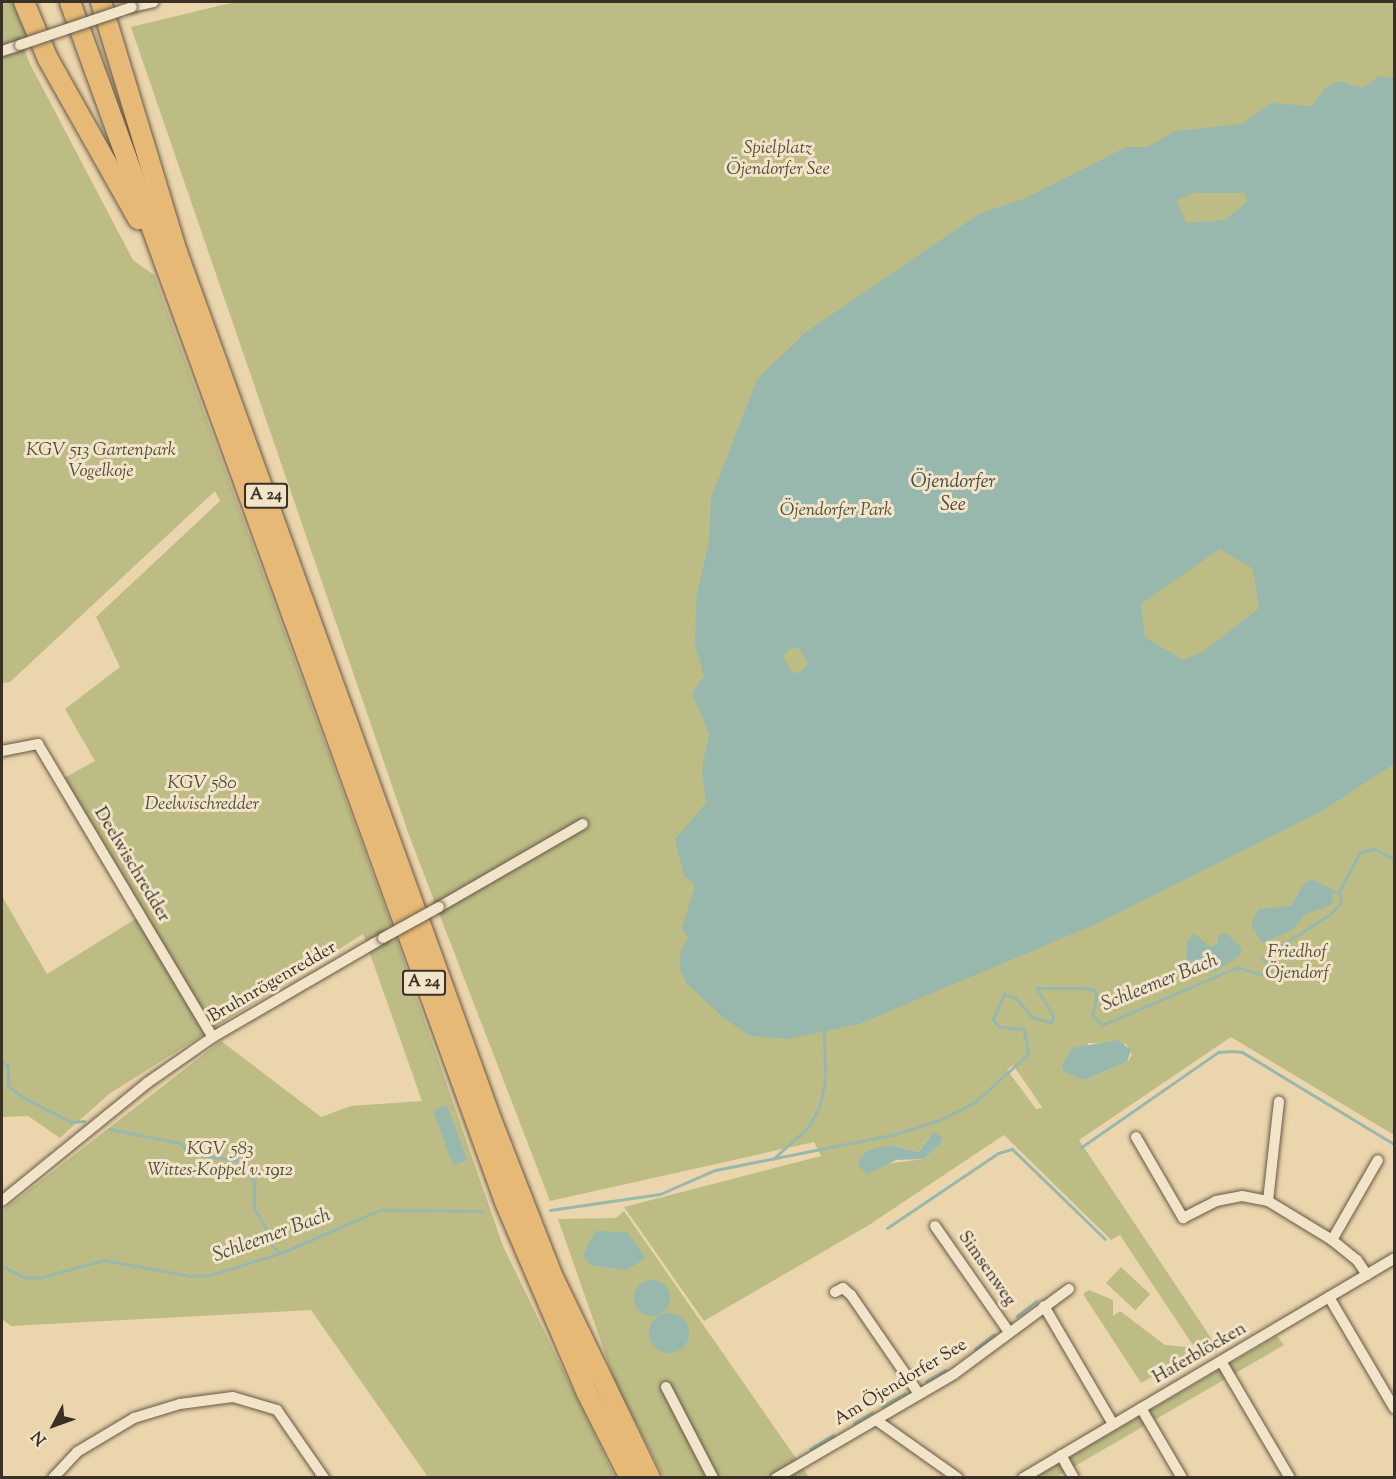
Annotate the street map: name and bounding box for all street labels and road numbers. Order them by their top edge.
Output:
road number: A 24 [244,483,288,509]
street label: Deelwischredder [88,804,174,926]
street label: Bruhnrögenredder [205,938,341,1028]
road number: A 24 [402,970,446,996]
street label: Simsenweg [952,1227,1020,1311]
street label: Haferblöcken [1149,1319,1251,1389]
street label: Am Öjendorfer See [831,1335,971,1431]

